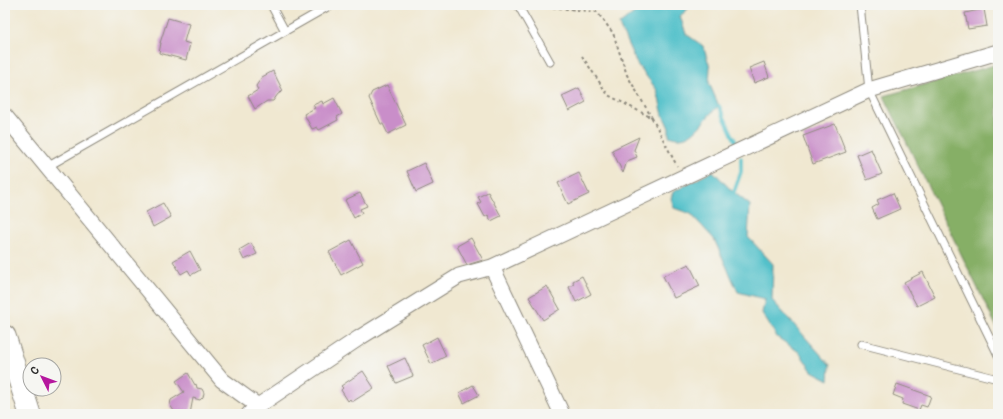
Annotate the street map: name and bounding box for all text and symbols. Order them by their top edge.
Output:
north arrow [22,357,62,397]
text: С [28,364,42,378]

